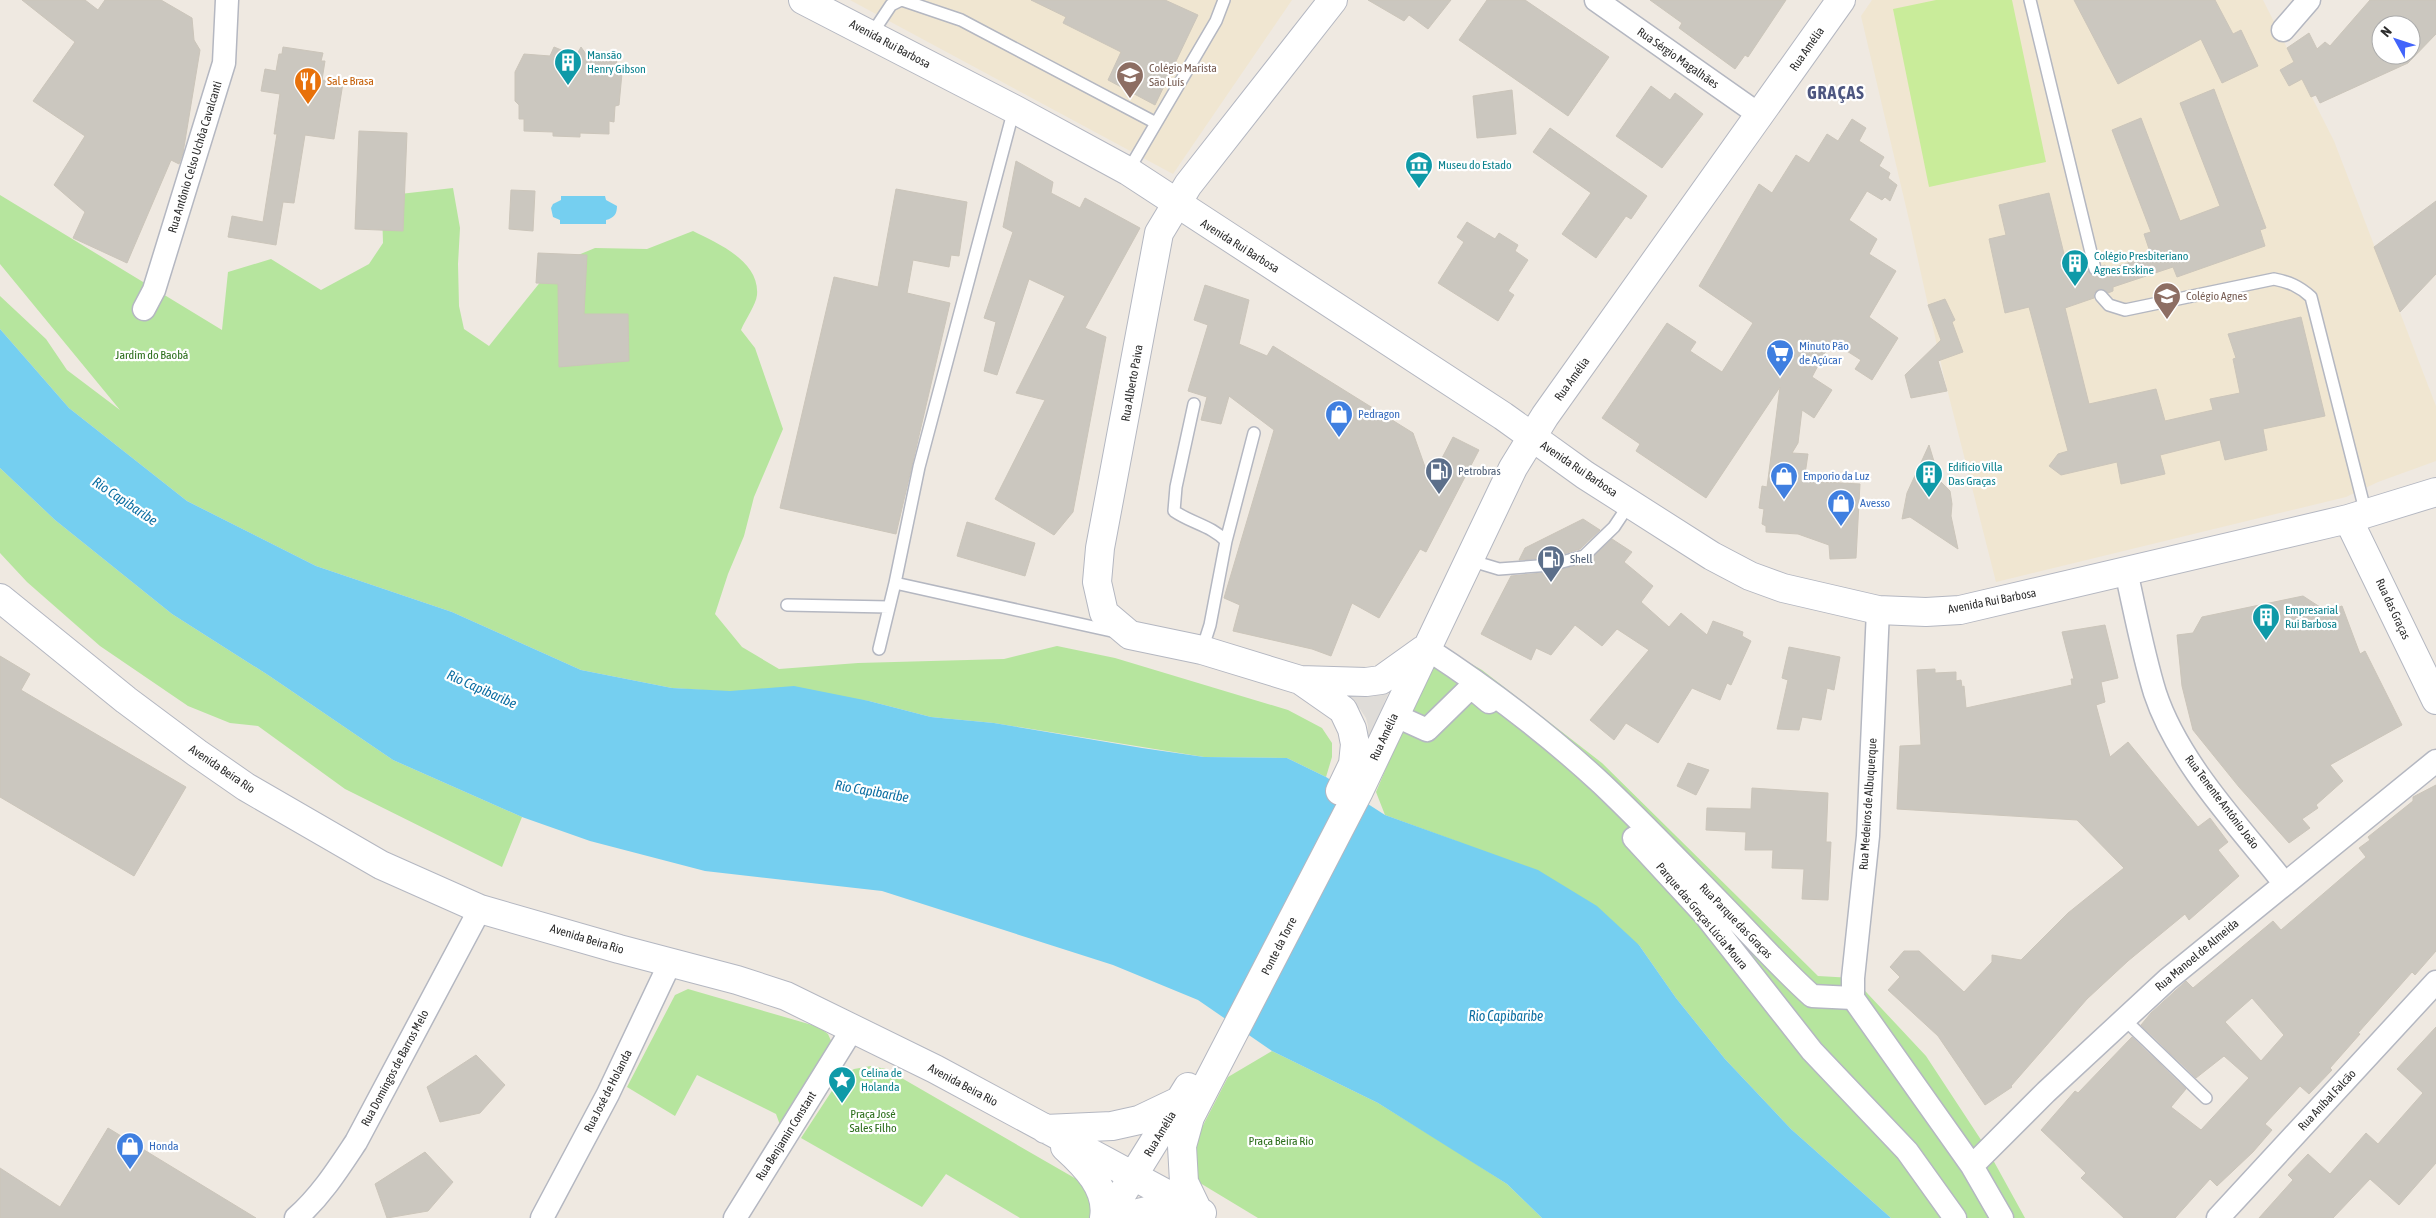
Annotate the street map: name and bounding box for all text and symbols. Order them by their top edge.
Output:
north arrow [2371,15,2421,65]
street label: Avenida Rui Barbosa [847,17,933,71]
text: N [2377,23,2395,40]
street label: Rua Amélia [1787,24,1827,74]
street label: Rua Sérgio Magalhães [1635,25,1721,91]
building icon: Mansão Henry Gibson [553,47,583,86]
place label: Mansão Henry Gibson [587,48,646,76]
school or university icon: Colégio Marista São Luís [1115,60,1145,99]
place label: Colégio Marista São Luís [1149,61,1217,89]
restaurant icon: Sal e Brasa [293,66,323,105]
place label: Sal e Brasa [327,74,374,88]
street label: Rua Antônio Celso Uchôa Cavalcanti [165,79,225,235]
district label: GRAÇAS [1807,82,1865,103]
museum icon: Museu do Estado [1404,150,1434,189]
place label: Museu do Estado [1438,158,1512,172]
street label: Avenida Rui Barbosa [1198,216,1282,276]
building icon: Colégio Presbiteriano Agnes Erskine [2060,248,2090,287]
place label: Colégio Presbiteriano Agnes Erskine [2094,249,2189,277]
school or university icon: Colégio Agnes [2152,281,2182,320]
place label: Colégio Agnes [2186,289,2247,303]
supermarket icon: Minuto Pão de Açúcar [1765,338,1795,377]
place label: Minuto Pão de Açúcar [1799,339,1849,367]
street label: Rua Alberto Paiva [1118,344,1146,422]
park label: Jardim do Baobá [116,348,188,362]
street label: Rua Amélia [1551,354,1593,404]
shop icon: Pedragon [1324,399,1354,438]
place label: Pedragon [1358,407,1400,421]
street label: Avenida Rui Barbosa [1538,438,1620,500]
fuel station icon: Petrobras [1424,456,1454,495]
building icon: Edifício Villa Das Graças [1914,459,1944,498]
place label: Edifício Villa Das Graças [1948,460,2003,488]
shop icon: Emporio da Luz [1769,461,1799,500]
place label: Petrobras [1458,464,1501,478]
place label: Emporio da Luz [1803,469,1870,483]
water label: Rio Capibaribe [89,473,161,529]
shop icon: Avesso [1826,488,1856,527]
place label: Avesso [1860,496,1891,510]
fuel station icon: Shell [1536,544,1566,583]
place label: Shell [1570,552,1593,566]
street label: Rua das Graças [2373,576,2413,642]
street label: Avenida Rui Barbosa [1947,586,2037,616]
building icon: Empresarial Rui Barbosa [2251,602,2281,641]
place label: Empresarial Rui Barbosa [2285,603,2339,631]
water label: Rio Capibaribe [445,666,519,712]
street label: Rua Amélia [1367,711,1401,763]
street label: Rua Medeiros de Albuquerque [1856,738,1880,870]
street label: Avenida Beira Rio [186,742,258,796]
street label: Rua Tenente Antônio João [2182,752,2262,852]
water label: Rio Capibaribe [834,777,910,805]
street label: Parque das Graças Lúcia Moura [1653,860,1751,972]
street label: Rua Parque das Graças [1697,881,1775,961]
street label: Ponte da Torre [1258,915,1300,977]
street label: Rua Manoel de Almeida [2153,916,2241,994]
street label: Avenida Beira Rio [548,921,626,957]
street label: Rua Domingos de Barros Melo [358,1007,432,1129]
water label: Rio Capibaribe [1469,1008,1543,1024]
street label: Rua José de Holanda [581,1047,635,1135]
street label: Avenida Beira Rio [926,1061,1000,1109]
place icon: Celina de Holanda [827,1065,857,1104]
place label: Celina de Holanda [861,1066,902,1094]
street label: Rua Aníbal Falcão [2295,1066,2359,1133]
street label: Rua Benjamin Constant [753,1088,819,1183]
park label: Praça José Sales Filho [849,1107,897,1135]
street label: Rua Amélia [1141,1109,1179,1159]
shop icon: Honda [115,1131,145,1170]
park label: Praça Beira Rio [1248,1134,1314,1148]
place label: Honda [149,1139,179,1153]

